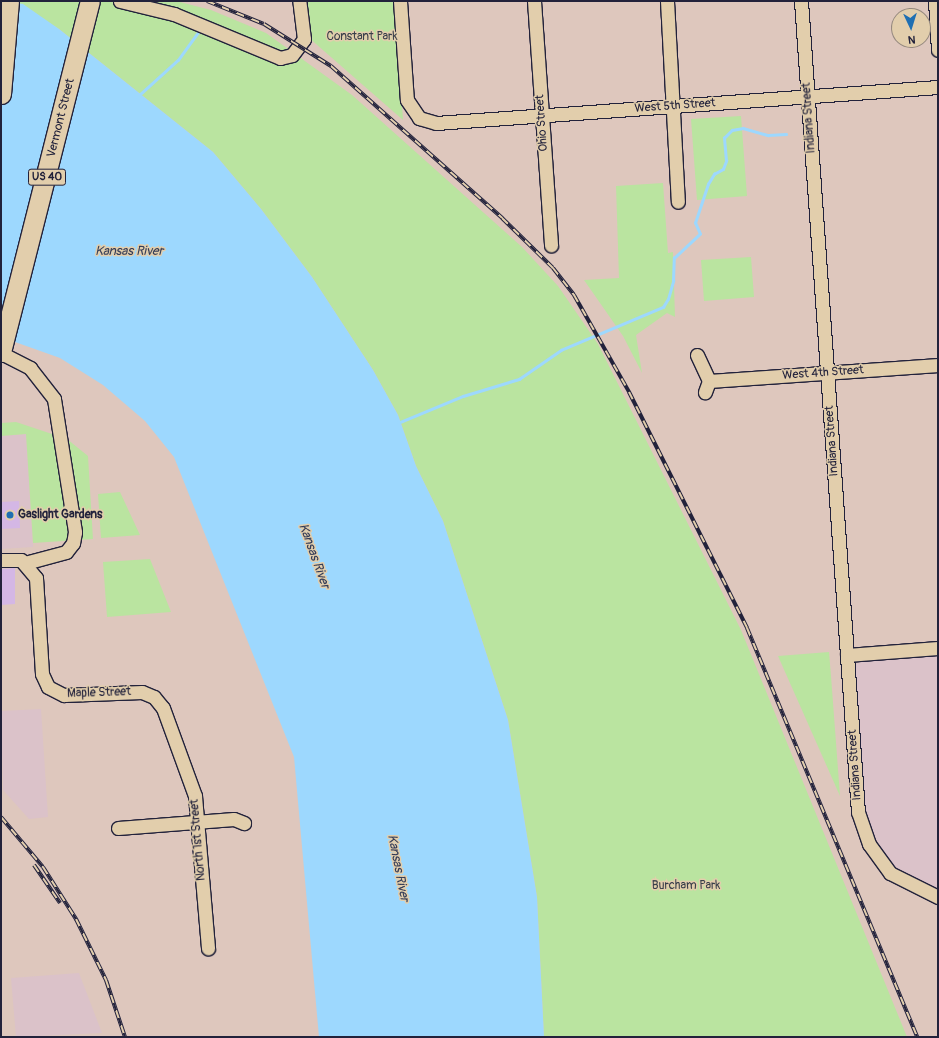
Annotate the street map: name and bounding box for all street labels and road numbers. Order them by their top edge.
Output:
street label: Vermont Street [44,77,78,159]
street label: Indiana Street [799,82,819,154]
street label: Ohio Street [533,94,551,152]
street label: West 5th Street [634,96,716,116]
road number: US 40 [28,168,66,186]
street label: West 4th Street [782,363,864,383]
street label: Indiana Street [822,405,842,477]
street label: Maple Street [67,685,131,701]
street label: Indiana Street [845,729,865,801]
street label: North 1st Street [187,799,209,881]

